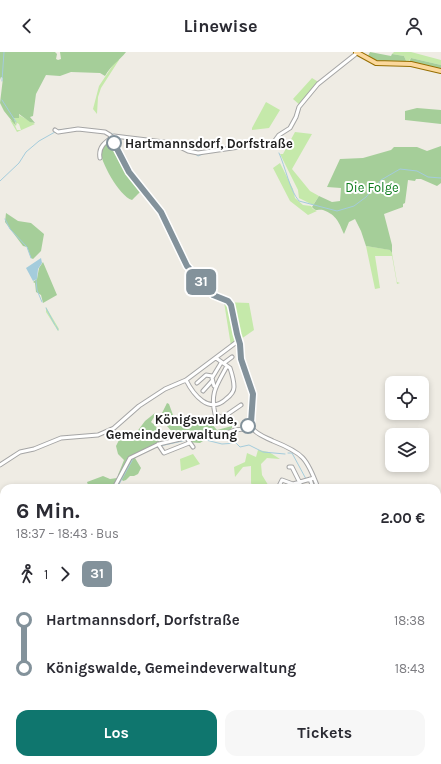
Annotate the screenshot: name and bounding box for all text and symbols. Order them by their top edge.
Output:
icon: back [16,15,38,37]
text: Linewise [183,15,258,37]
icon: person [403,15,425,37]
marker: Hartmannsdorf, Dorfstraße [106,135,122,151]
place label: Hartmannsdorf, Dorfstraße [125,136,293,151]
park label: Die Folge [345,180,399,195]
line badge: 31 [183,269,219,295]
text: 31 [194,273,208,290]
map controls [385,376,429,472]
button: locate [385,376,429,420]
place label: Königswalde, Gemeindeverwaltung [106,412,237,442]
marker: Königswalde, Gemeindeverwaltung [240,418,256,434]
button: layers [385,428,429,472]
text: 6 Min. [16,498,80,524]
text: 2.00 € [380,509,425,527]
text: 18:37 – 18:43 · Bus [16,526,119,541]
icon: walk [16,563,38,585]
icon: forward [54,563,76,585]
text: 31 [90,565,104,582]
text: 1 [44,567,48,582]
text: Hartmannsdorf, Dorfstraße [46,611,240,629]
text: 18:38 [394,613,425,628]
text: Königswalde, Gemeindeverwaltung [46,659,296,677]
text: 18:43 [395,661,425,676]
button: Los [16,710,217,756]
button: Tickets [225,710,425,756]

